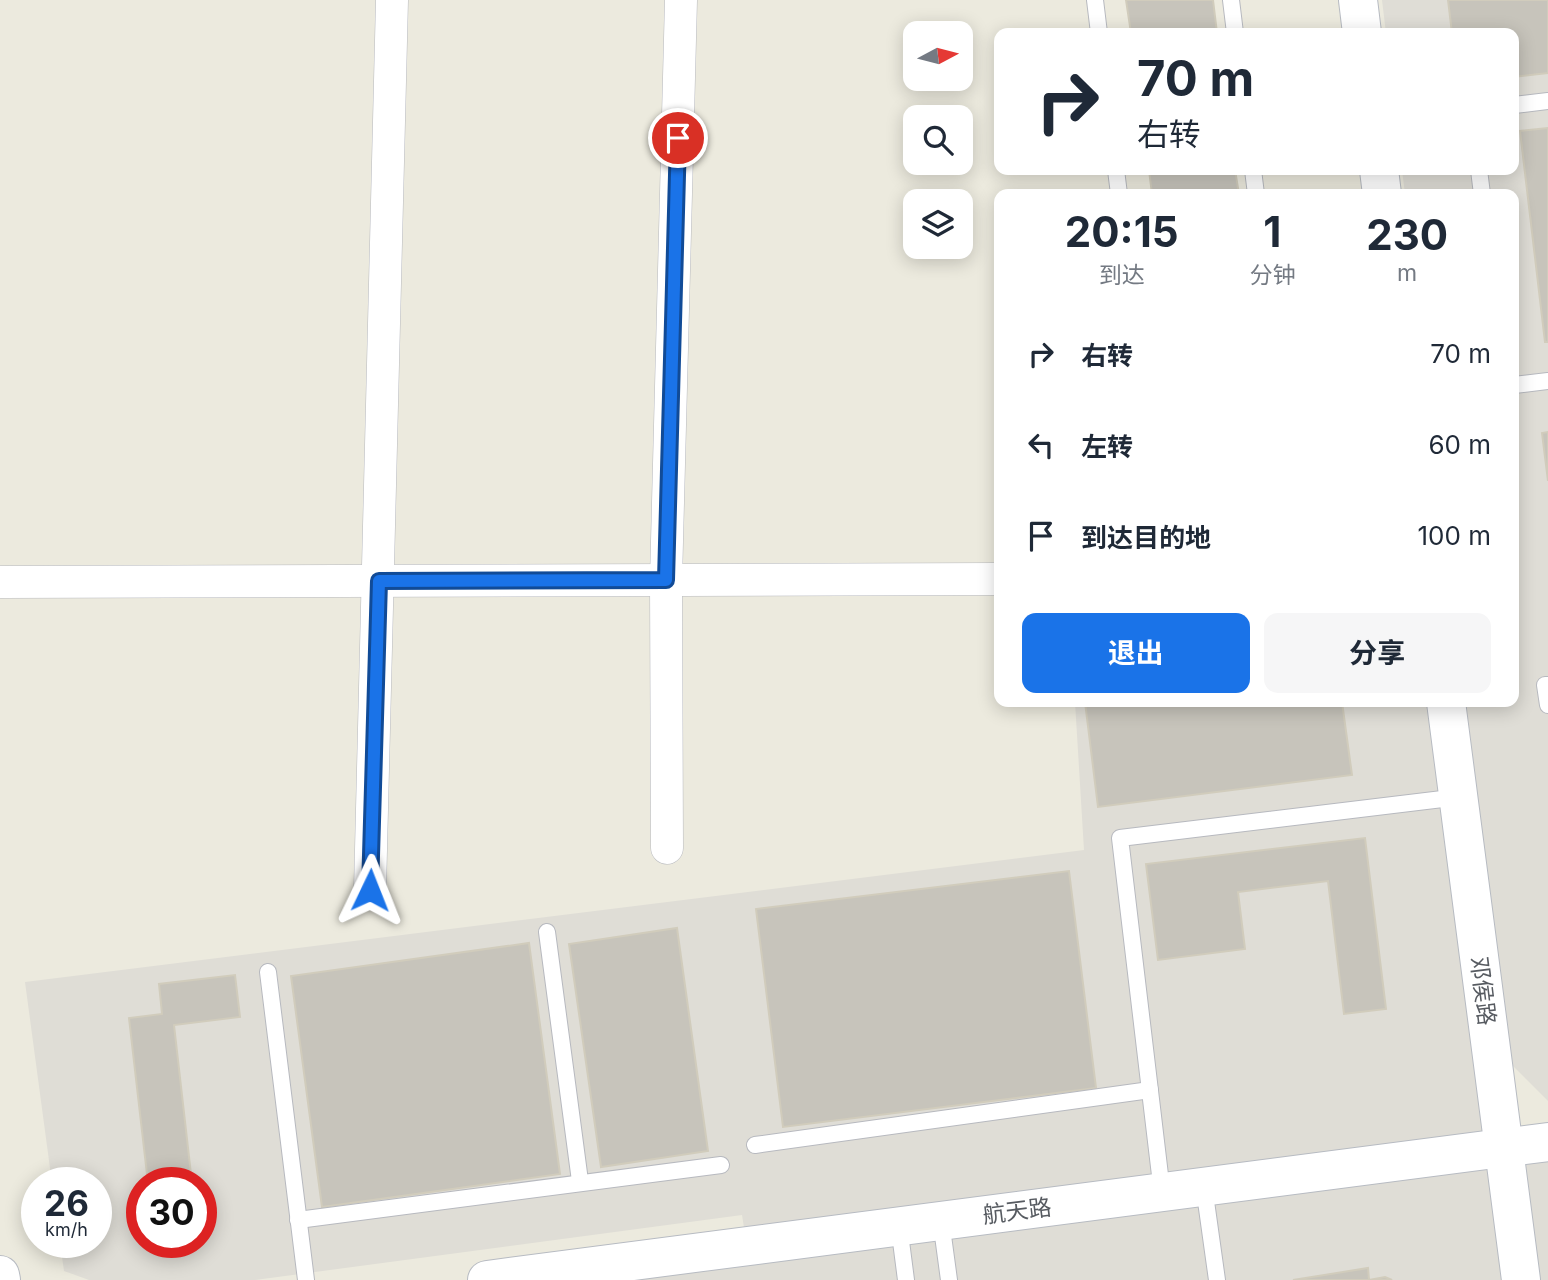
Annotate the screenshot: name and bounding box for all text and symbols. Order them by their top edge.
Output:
north arrow [903,21,973,91]
map controls [903,21,973,259]
text: 70 m [1137,49,1254,108]
icon: right [1022,56,1113,147]
button: search [903,105,973,175]
pin [648,108,708,168]
text: 右转 [1137,115,1201,154]
icon: arrive [659,119,697,157]
button: layers [903,189,973,259]
text: 20:15 [1065,206,1179,257]
text: 1 [1263,206,1281,257]
text: 230 [1366,209,1448,260]
text: m [1397,259,1417,287]
text: 到达 [1099,261,1145,289]
text: 分钟 [1249,261,1295,289]
icon: right [1022,335,1060,373]
text: 70 m [1430,338,1491,369]
text: 右转 [1081,340,1133,371]
icon: left [1022,426,1060,464]
text: 60 m [1428,429,1491,460]
text: 左转 [1081,431,1133,462]
icon: arrive [1022,517,1060,555]
text: 100 m [1418,520,1491,551]
text: 到达目的地 [1081,522,1211,553]
button: 退出 [1022,613,1250,693]
button: 分享 [1264,613,1491,693]
position arrow [333,853,407,927]
street label: 邓侯路 [1465,955,1501,1027]
speed limit sign: 30 [126,1167,217,1258]
text: 26 [44,1182,89,1224]
street label: 航天路 [981,1193,1053,1229]
text: km/h [45,1219,88,1240]

